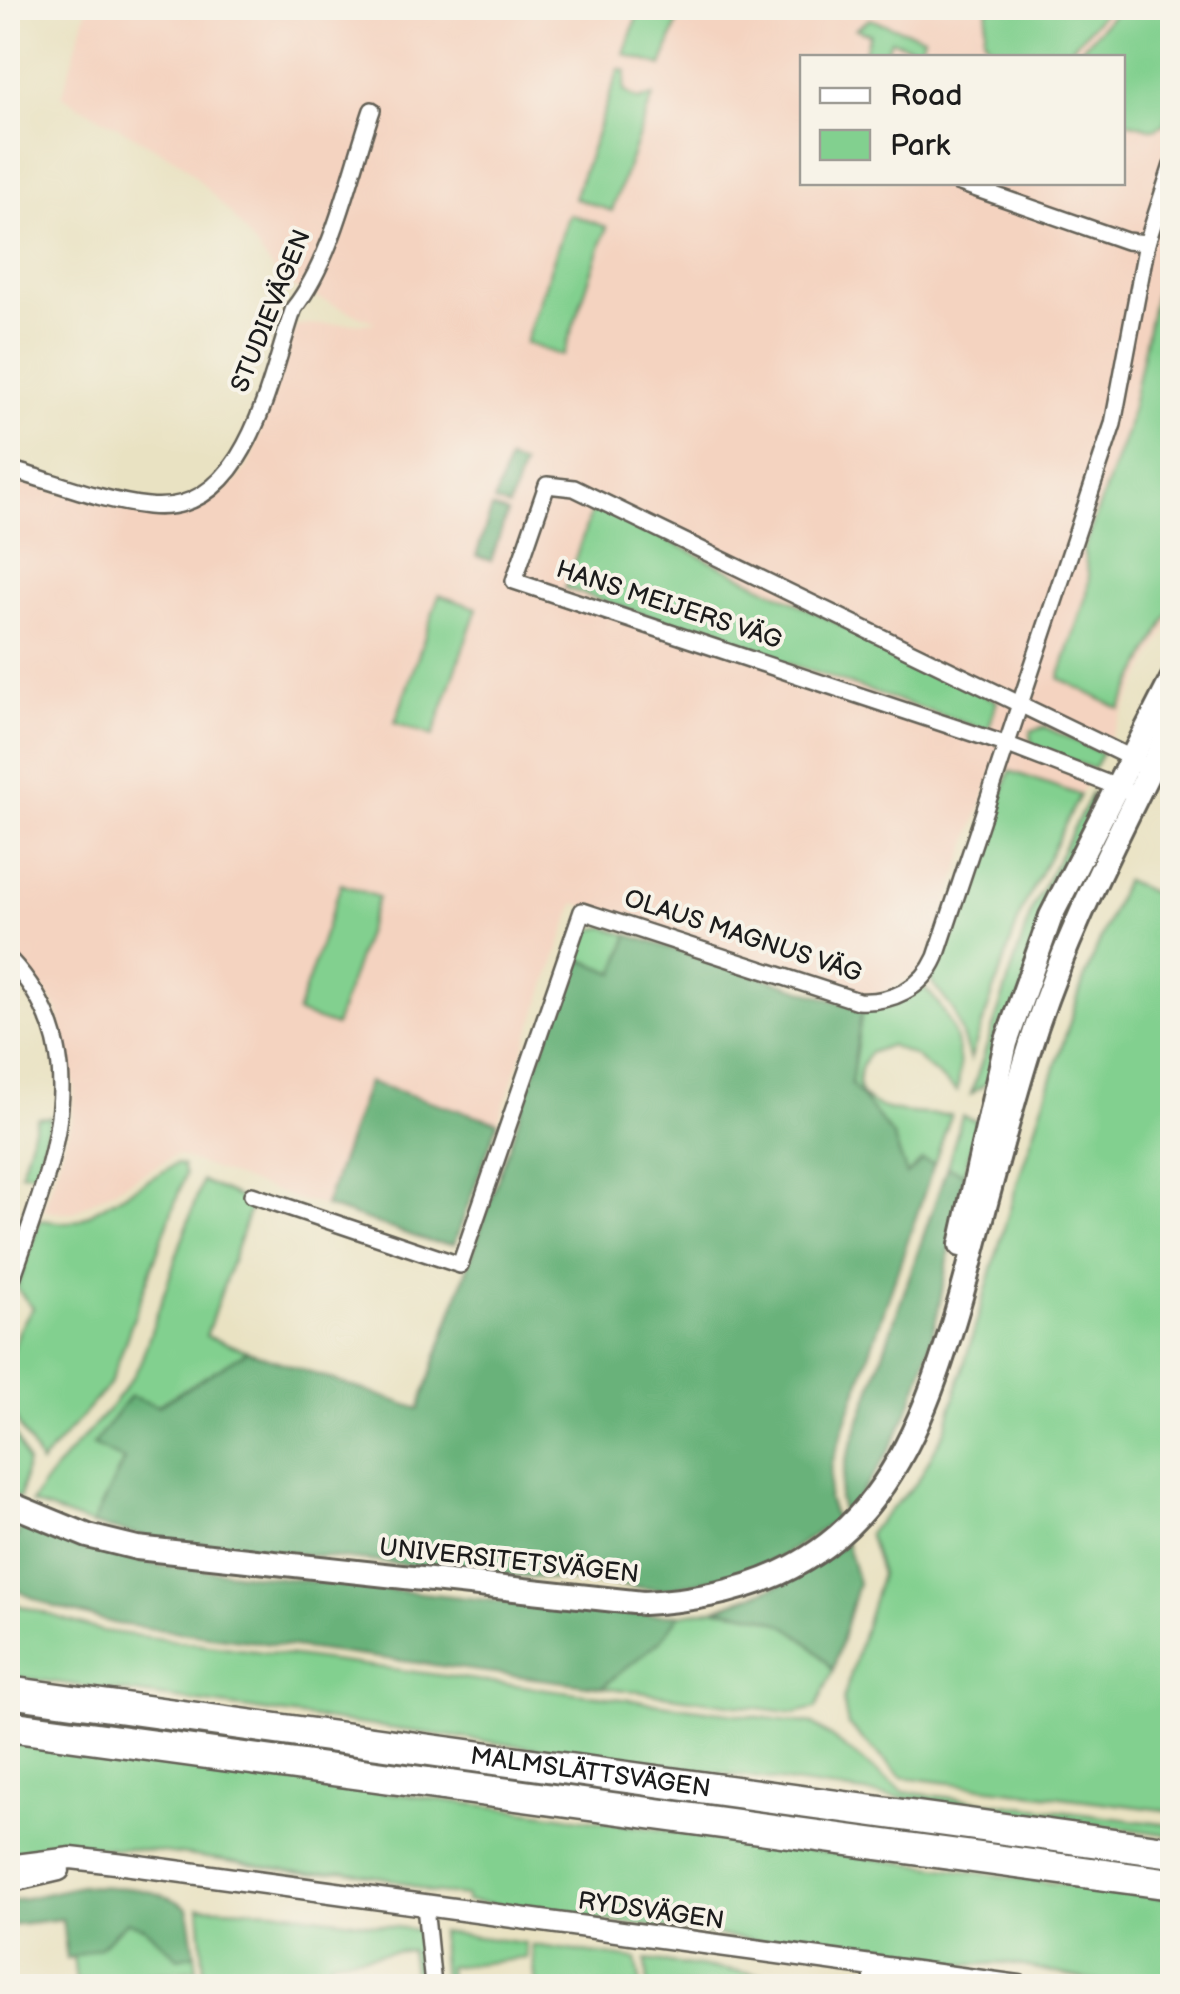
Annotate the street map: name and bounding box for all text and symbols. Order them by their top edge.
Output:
legend [800,55,1125,185]
text: Road [890,78,963,114]
text: Park [890,128,950,164]
street label: STUDIEVÄGEN [224,225,318,397]
street label: HANS MEIJERS VÄG [552,554,786,656]
street label: OLAUS MAGNUS VÄG [620,883,866,989]
street label: UNIVERSITETSVÄGEN [378,1532,640,1590]
street label: MALMSLÄTTSVÄGEN [469,1740,713,1804]
street label: RYDSVÄGEN [576,1885,726,1937]

